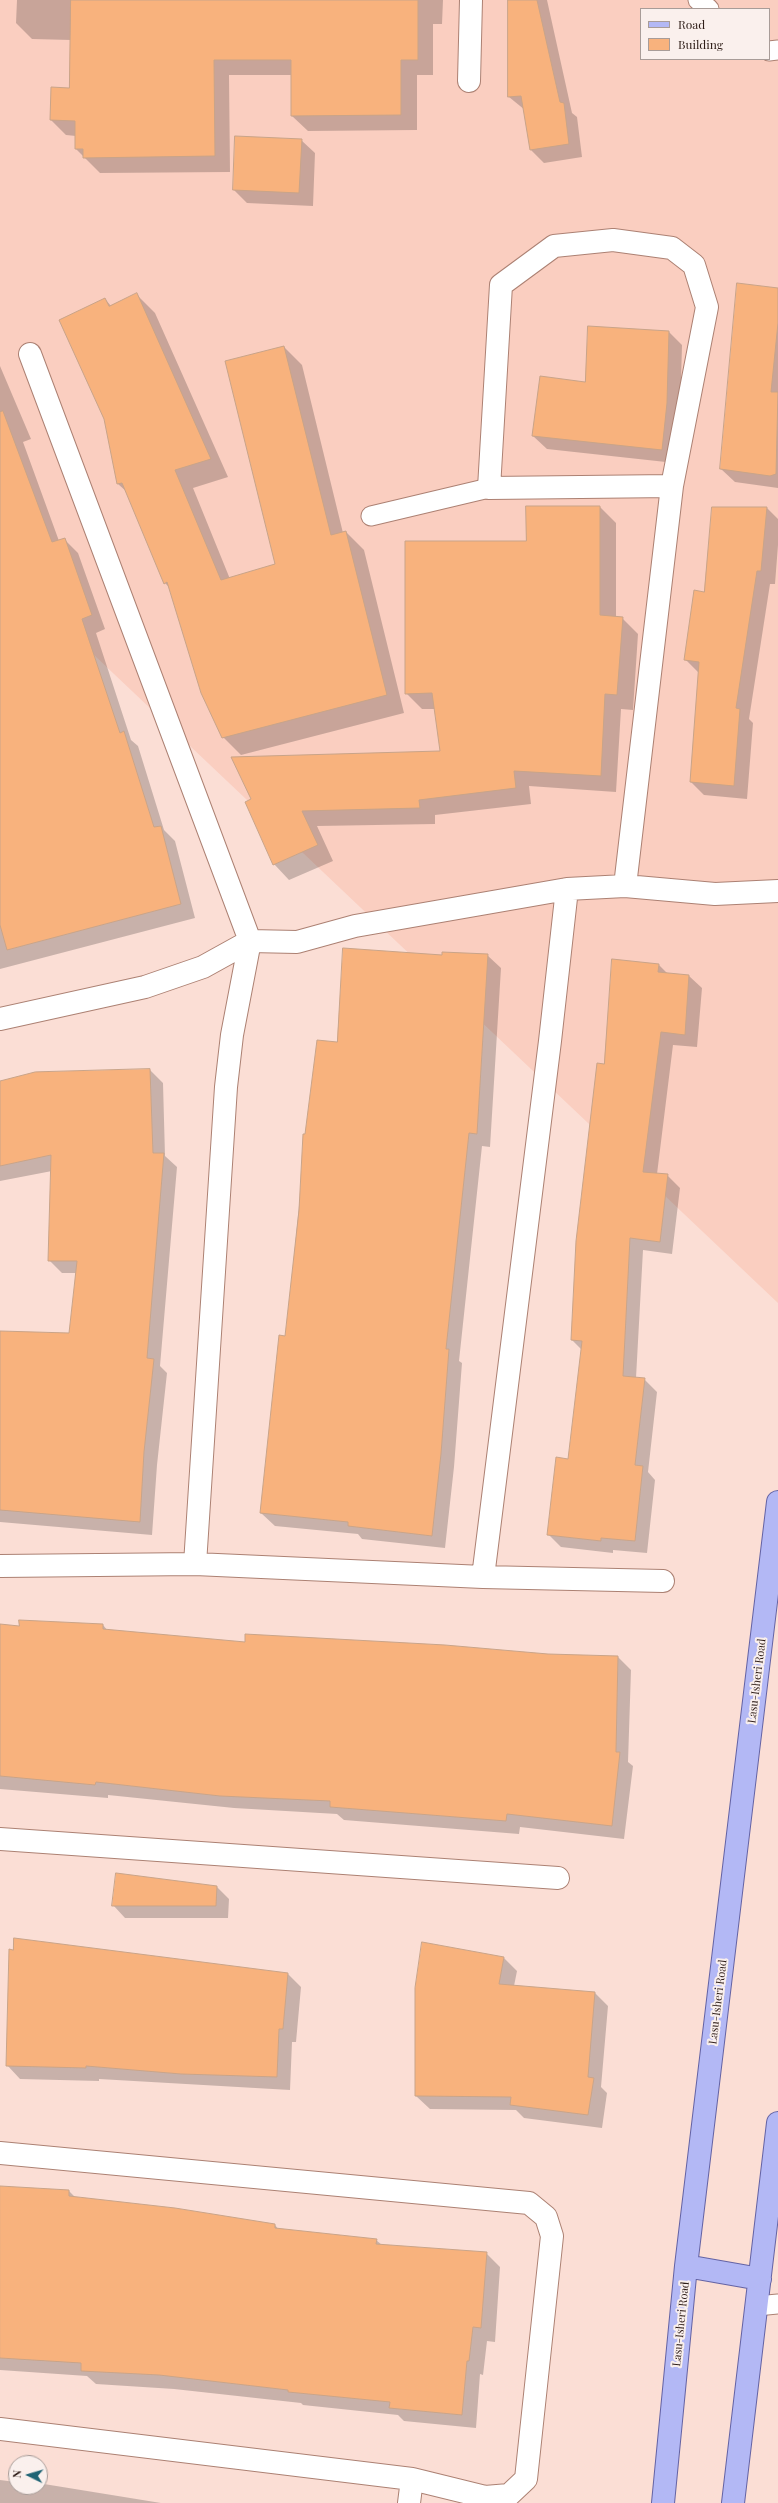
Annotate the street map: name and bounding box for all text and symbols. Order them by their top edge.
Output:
legend [640,8,770,60]
text: Road [678,16,705,32]
text: Building [678,36,723,52]
street label: Lasu-Isheri Road [745,1638,769,1724]
street label: Lasu-Isheri Road [706,1959,730,2045]
street label: Lasu-Isheri Road [670,2281,692,2367]
north arrow [8,2455,48,2495]
text: N [9,2469,24,2479]

